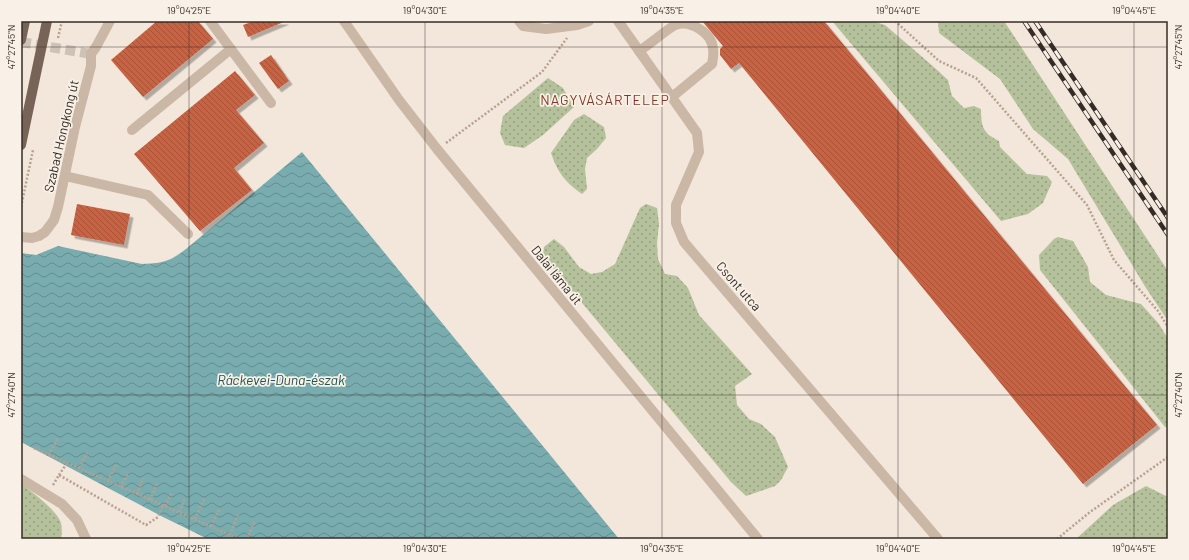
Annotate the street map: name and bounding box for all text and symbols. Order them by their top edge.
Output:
text: 19°04'25"E [167,4,211,16]
text: 19°04'30"E [403,4,447,16]
text: 19°04'35"E [640,4,684,16]
text: 19°04'40"E [876,4,920,16]
text: 19°04'45"E [1112,4,1156,16]
text: 47°27'45"N [5,24,17,70]
text: 47°27'45"N [1172,24,1184,70]
street label: Szabad Hongkong út [40,78,82,194]
district label: NAGYVÁSÁRTELEP [540,91,670,108]
street label: Dalai láma út [528,242,586,308]
street label: Csont utca [713,258,765,314]
water label: Ráckevei-Duna-észak [217,371,345,388]
text: 47°27'40"N [5,372,17,418]
text: 47°27'40"N [1172,372,1184,418]
text: 19°04'25"E [167,542,211,554]
text: 19°04'30"E [403,542,447,554]
text: 19°04'35"E [640,542,684,554]
text: 19°04'40"E [876,542,920,554]
text: 19°04'45"E [1112,542,1156,554]

